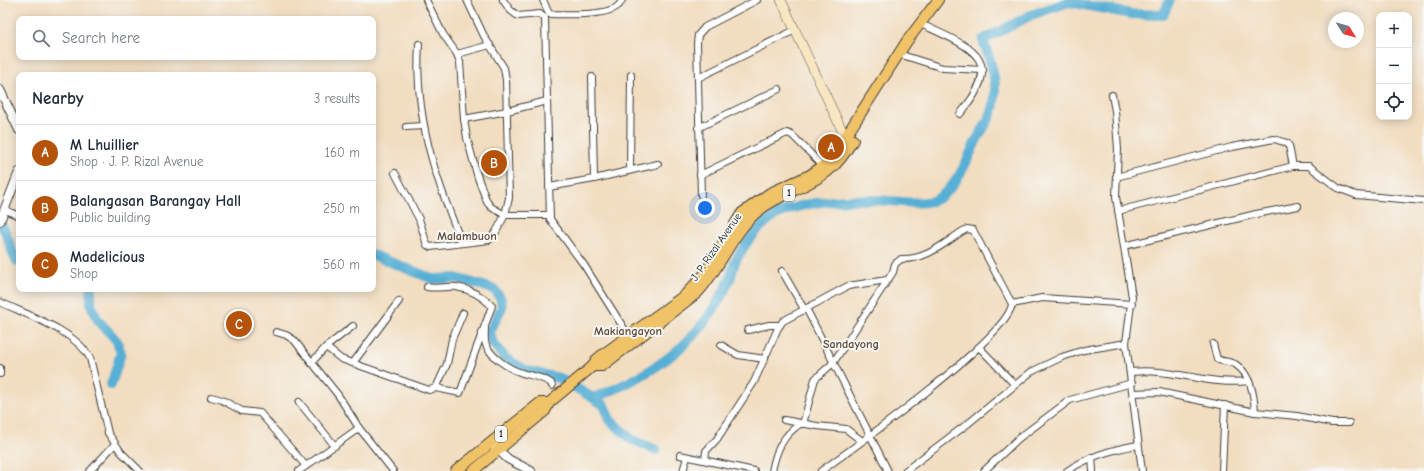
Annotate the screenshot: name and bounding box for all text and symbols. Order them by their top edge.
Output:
north arrow [1328,12,1364,48]
map controls [1376,12,1412,120]
button: + [1376,12,1412,48]
search box [16,16,376,60]
icon: search [30,27,52,49]
text: Search here [62,29,140,47]
button: − [1376,48,1412,84]
button: locate [1376,84,1412,120]
text: Nearby [32,89,83,108]
text: 3 results [314,91,360,106]
pin: A [818,132,844,162]
text: M Lhuillier [70,136,139,154]
text: A [41,145,49,160]
text: 160 m [325,145,360,160]
pin: B [481,148,507,178]
text: Shop · J. P. Rizal Avenue [70,154,203,169]
road number: 1 [783,185,795,201]
text: Balangasan Barangay Hall [70,192,241,210]
your location [695,198,715,218]
text: B [41,201,49,216]
text: 250 m [323,201,360,216]
text: Public building [70,210,151,225]
street label: J. P. Rizal Avenue [688,210,745,284]
district label: Malambuon [437,229,497,243]
text: Madelicious [70,248,145,266]
text: C [41,257,49,272]
text: 560 m [323,257,360,272]
text: Shop [70,266,98,281]
pin: C [226,309,252,339]
district label: Makiangayon [594,324,662,338]
district label: Sandayong [823,337,879,351]
road number: 1 [495,426,507,442]

